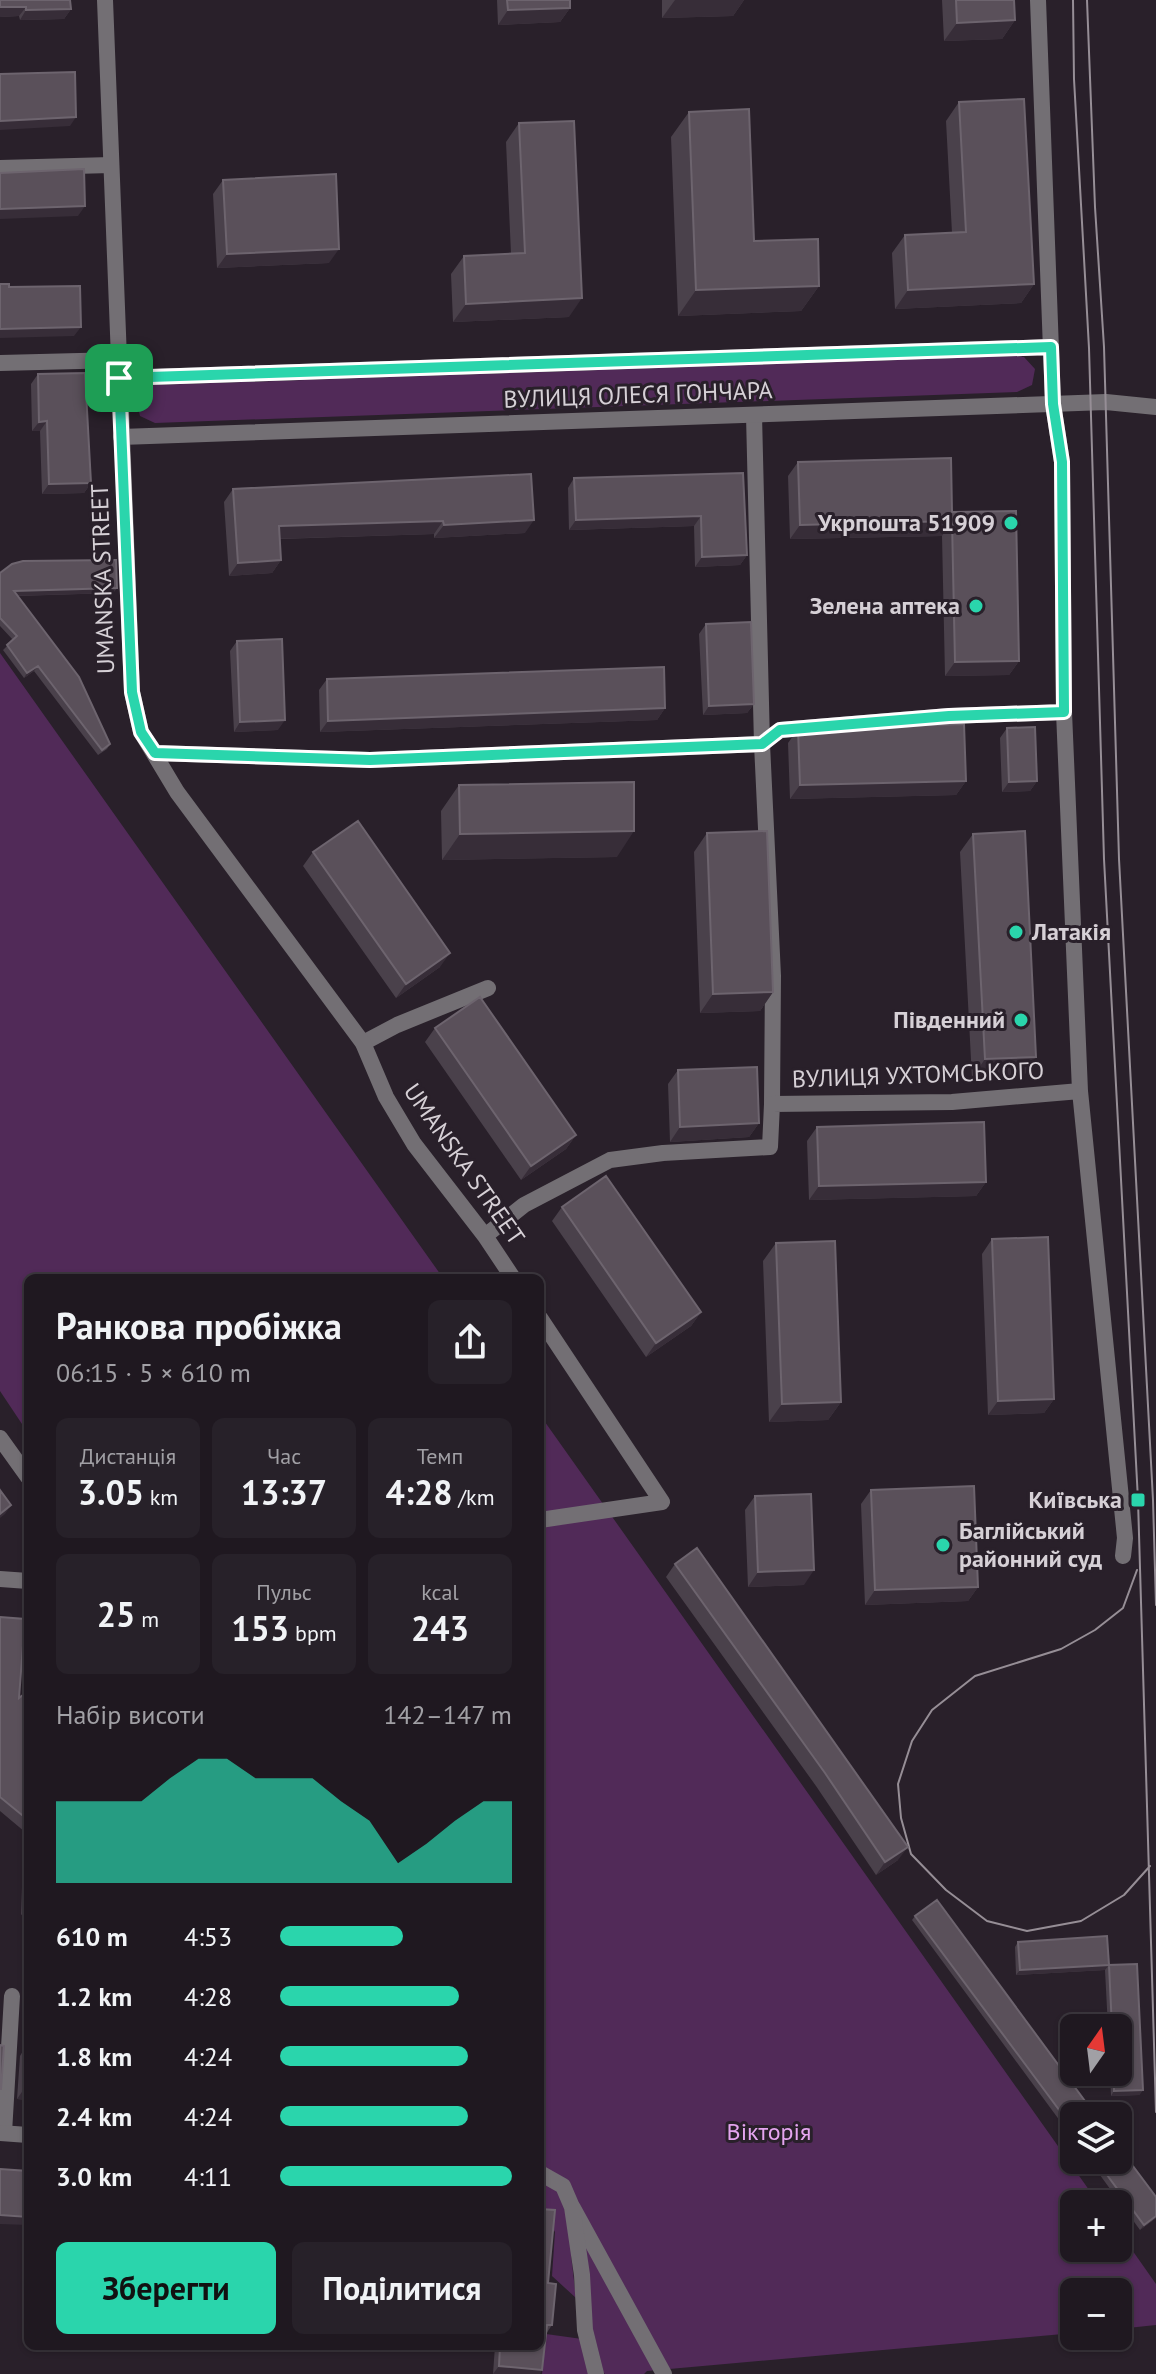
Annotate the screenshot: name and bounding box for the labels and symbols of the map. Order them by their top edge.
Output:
pin [85,344,153,412]
street label: ВУЛИЦЯ ОЛЕСЯ ГОНЧАРА [503,374,773,415]
street label: UMANSKA STREET [84,483,121,675]
place label: Укрпошта 51909 [817,507,995,538]
marker: Укрпошта 51909 [1002,514,1020,532]
place label: Зелена аптека [810,590,960,621]
marker: Зелена аптека [967,597,985,615]
place label: Латакія [1031,916,1111,947]
marker: Латакія [1007,923,1025,941]
place label: Південний [893,1004,1005,1035]
marker: Південний [1012,1011,1030,1029]
street label: ВУЛИЦЯ УХТОМСЬКОГО [791,1055,1045,1094]
street label: UMANSKA STREET [397,1077,532,1251]
place label: Київська [1028,1484,1122,1515]
marker: Київська [1129,1491,1147,1509]
place label: Баглійський районний суд [959,1515,1103,1574]
marker: Баглійський районний суд [934,1536,952,1554]
north arrow [1060,2014,1132,2086]
park label: Вікторія [727,2116,811,2147]

